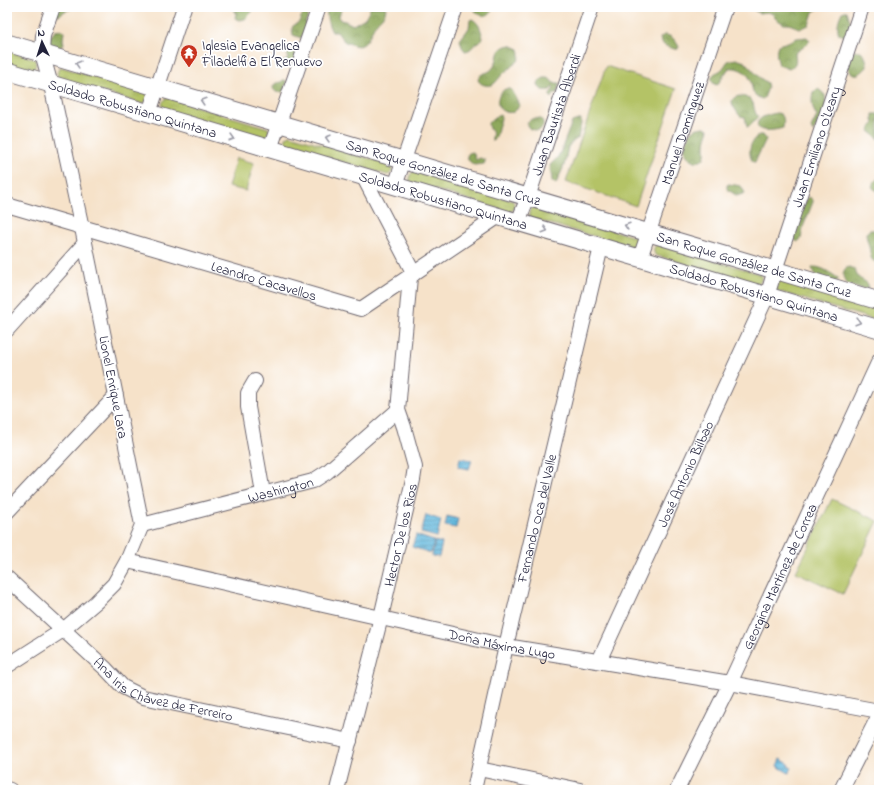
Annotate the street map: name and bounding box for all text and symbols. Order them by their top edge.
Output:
north arrow [22,22,62,62]
text: N [37,25,46,41]
place label: Iglesia Evangelica Filadelfia El Renuevo [201,36,322,73]
temple icon: Iglesia Evangelica Filadelfia El Renuevo [179,43,199,68]
street label: Juan Bautista Alberdi [527,51,587,179]
one-way arrow [75,60,82,69]
street label: Soldado Robustiano Quintana [45,75,219,145]
street label: Manuel Dominguez [657,79,711,188]
street label: Juan Emiliano O'Leary [787,83,848,210]
one-way arrow [200,97,207,106]
one-way arrow [229,133,236,142]
one-way arrow [324,134,331,143]
street label: San Roque González de Santa Cruz [343,135,543,212]
street label: Soldado Robustiano Quintana [356,167,530,236]
one-way arrow [624,223,630,231]
one-way arrow [541,225,548,234]
street label: San Roque González de Santa Cruz [654,227,854,304]
street label: Leandro Cacavellos [208,257,319,307]
street label: Soldado Robustiano Quintana [667,259,841,328]
one-way arrow [854,317,861,326]
street label: Lionel Enrique Lara [92,334,133,441]
street label: José Antonio Bilbao [653,418,720,531]
street label: Fernando Oca del Valle [512,451,564,586]
street label: Washington [246,472,316,509]
street label: Hector De los Rios [379,481,424,589]
street label: Georgina Martínez de Correa [738,500,824,653]
street label: Doña Máxima Lugo [445,624,557,666]
street label: Ana Iris Chávez de Ferreiro [88,653,235,728]

